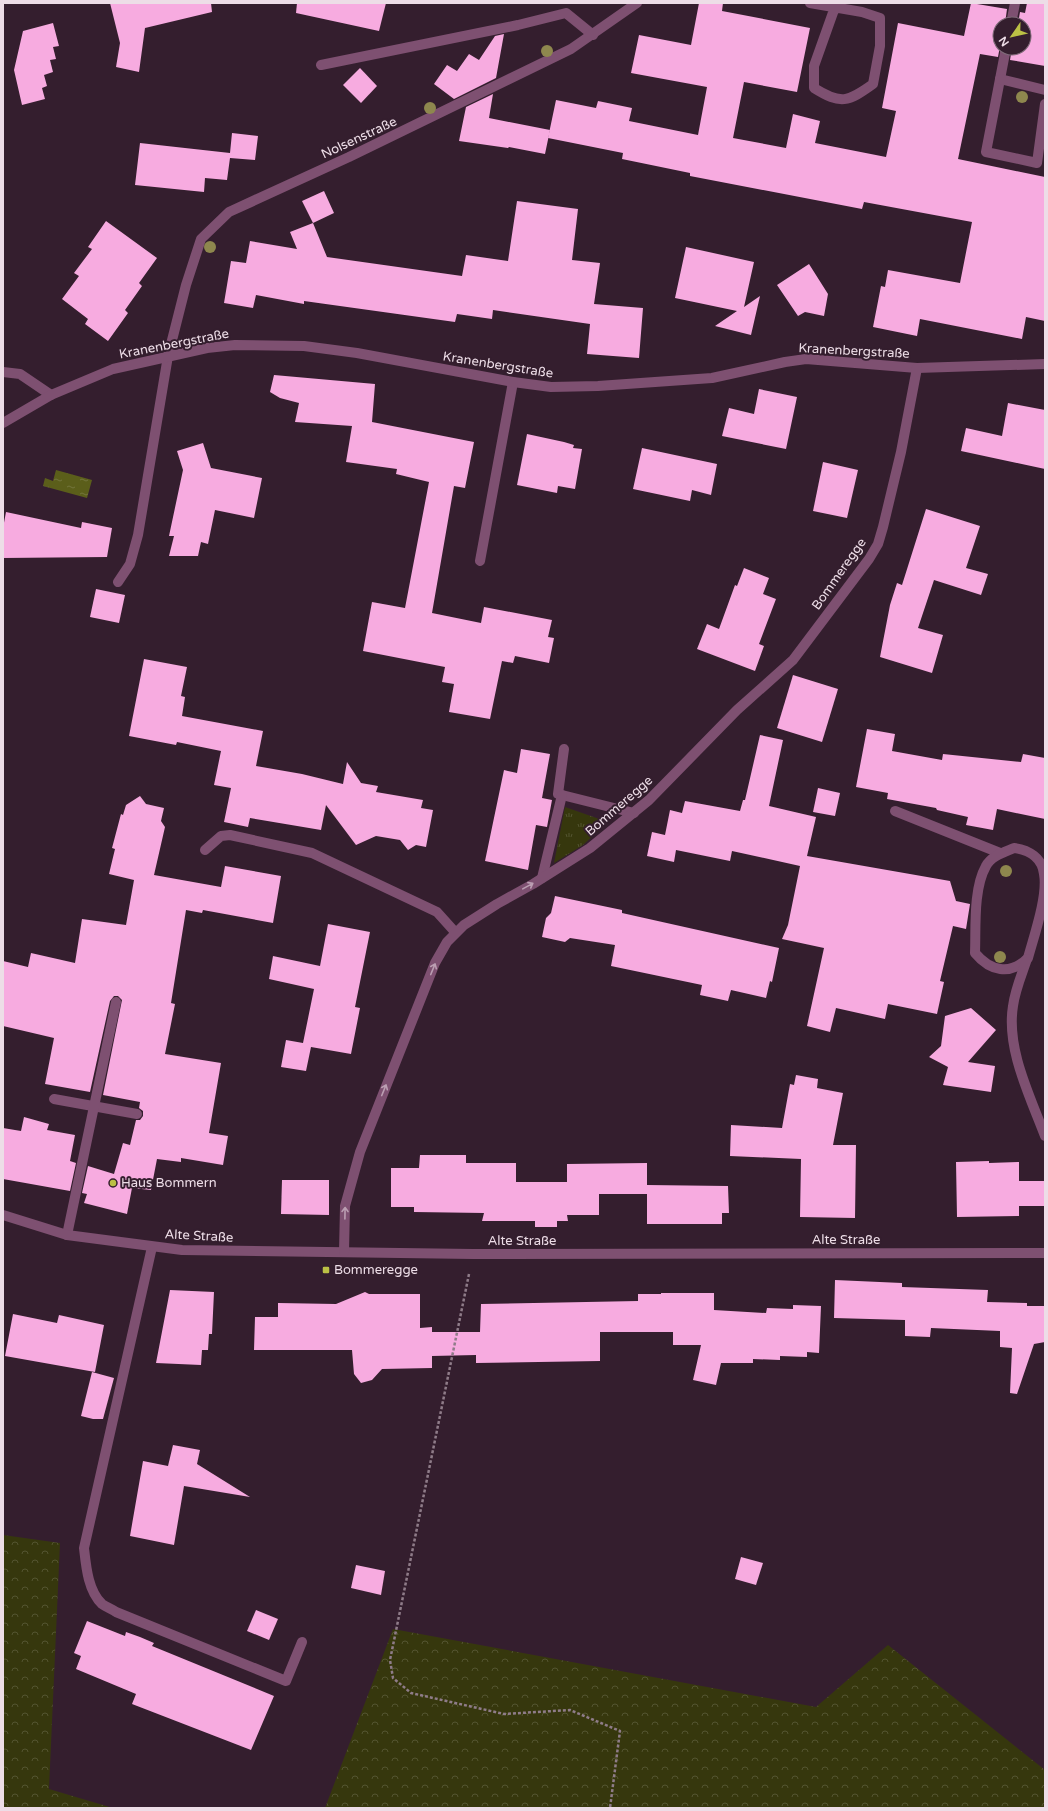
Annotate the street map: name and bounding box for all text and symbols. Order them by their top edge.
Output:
north arrow [992,16,1032,56]
text: N [996,34,1012,49]
street label: Nolsenstraße [319,114,399,162]
street label: Kranenbergstraße [118,326,230,362]
street label: Kranenbergstraße [798,340,910,362]
street label: Kranenbergstraße [442,348,554,382]
street label: Bommeregge [808,535,870,613]
street label: Bommeregge [582,772,656,840]
one-way arrow [522,882,534,890]
one-way arrow [429,964,437,976]
one-way arrow [381,1085,389,1097]
place label: Haus Bommern [121,1175,217,1191]
marker: Haus Bommern [108,1178,118,1188]
one-way arrow [341,1207,349,1220]
street label: Alte Straße [164,1226,234,1246]
street label: Alte Straße [812,1232,880,1248]
street label: Alte Straße [488,1233,556,1249]
place label: Bommeregge [334,1262,418,1278]
marker: Bommeregge [321,1265,331,1275]

